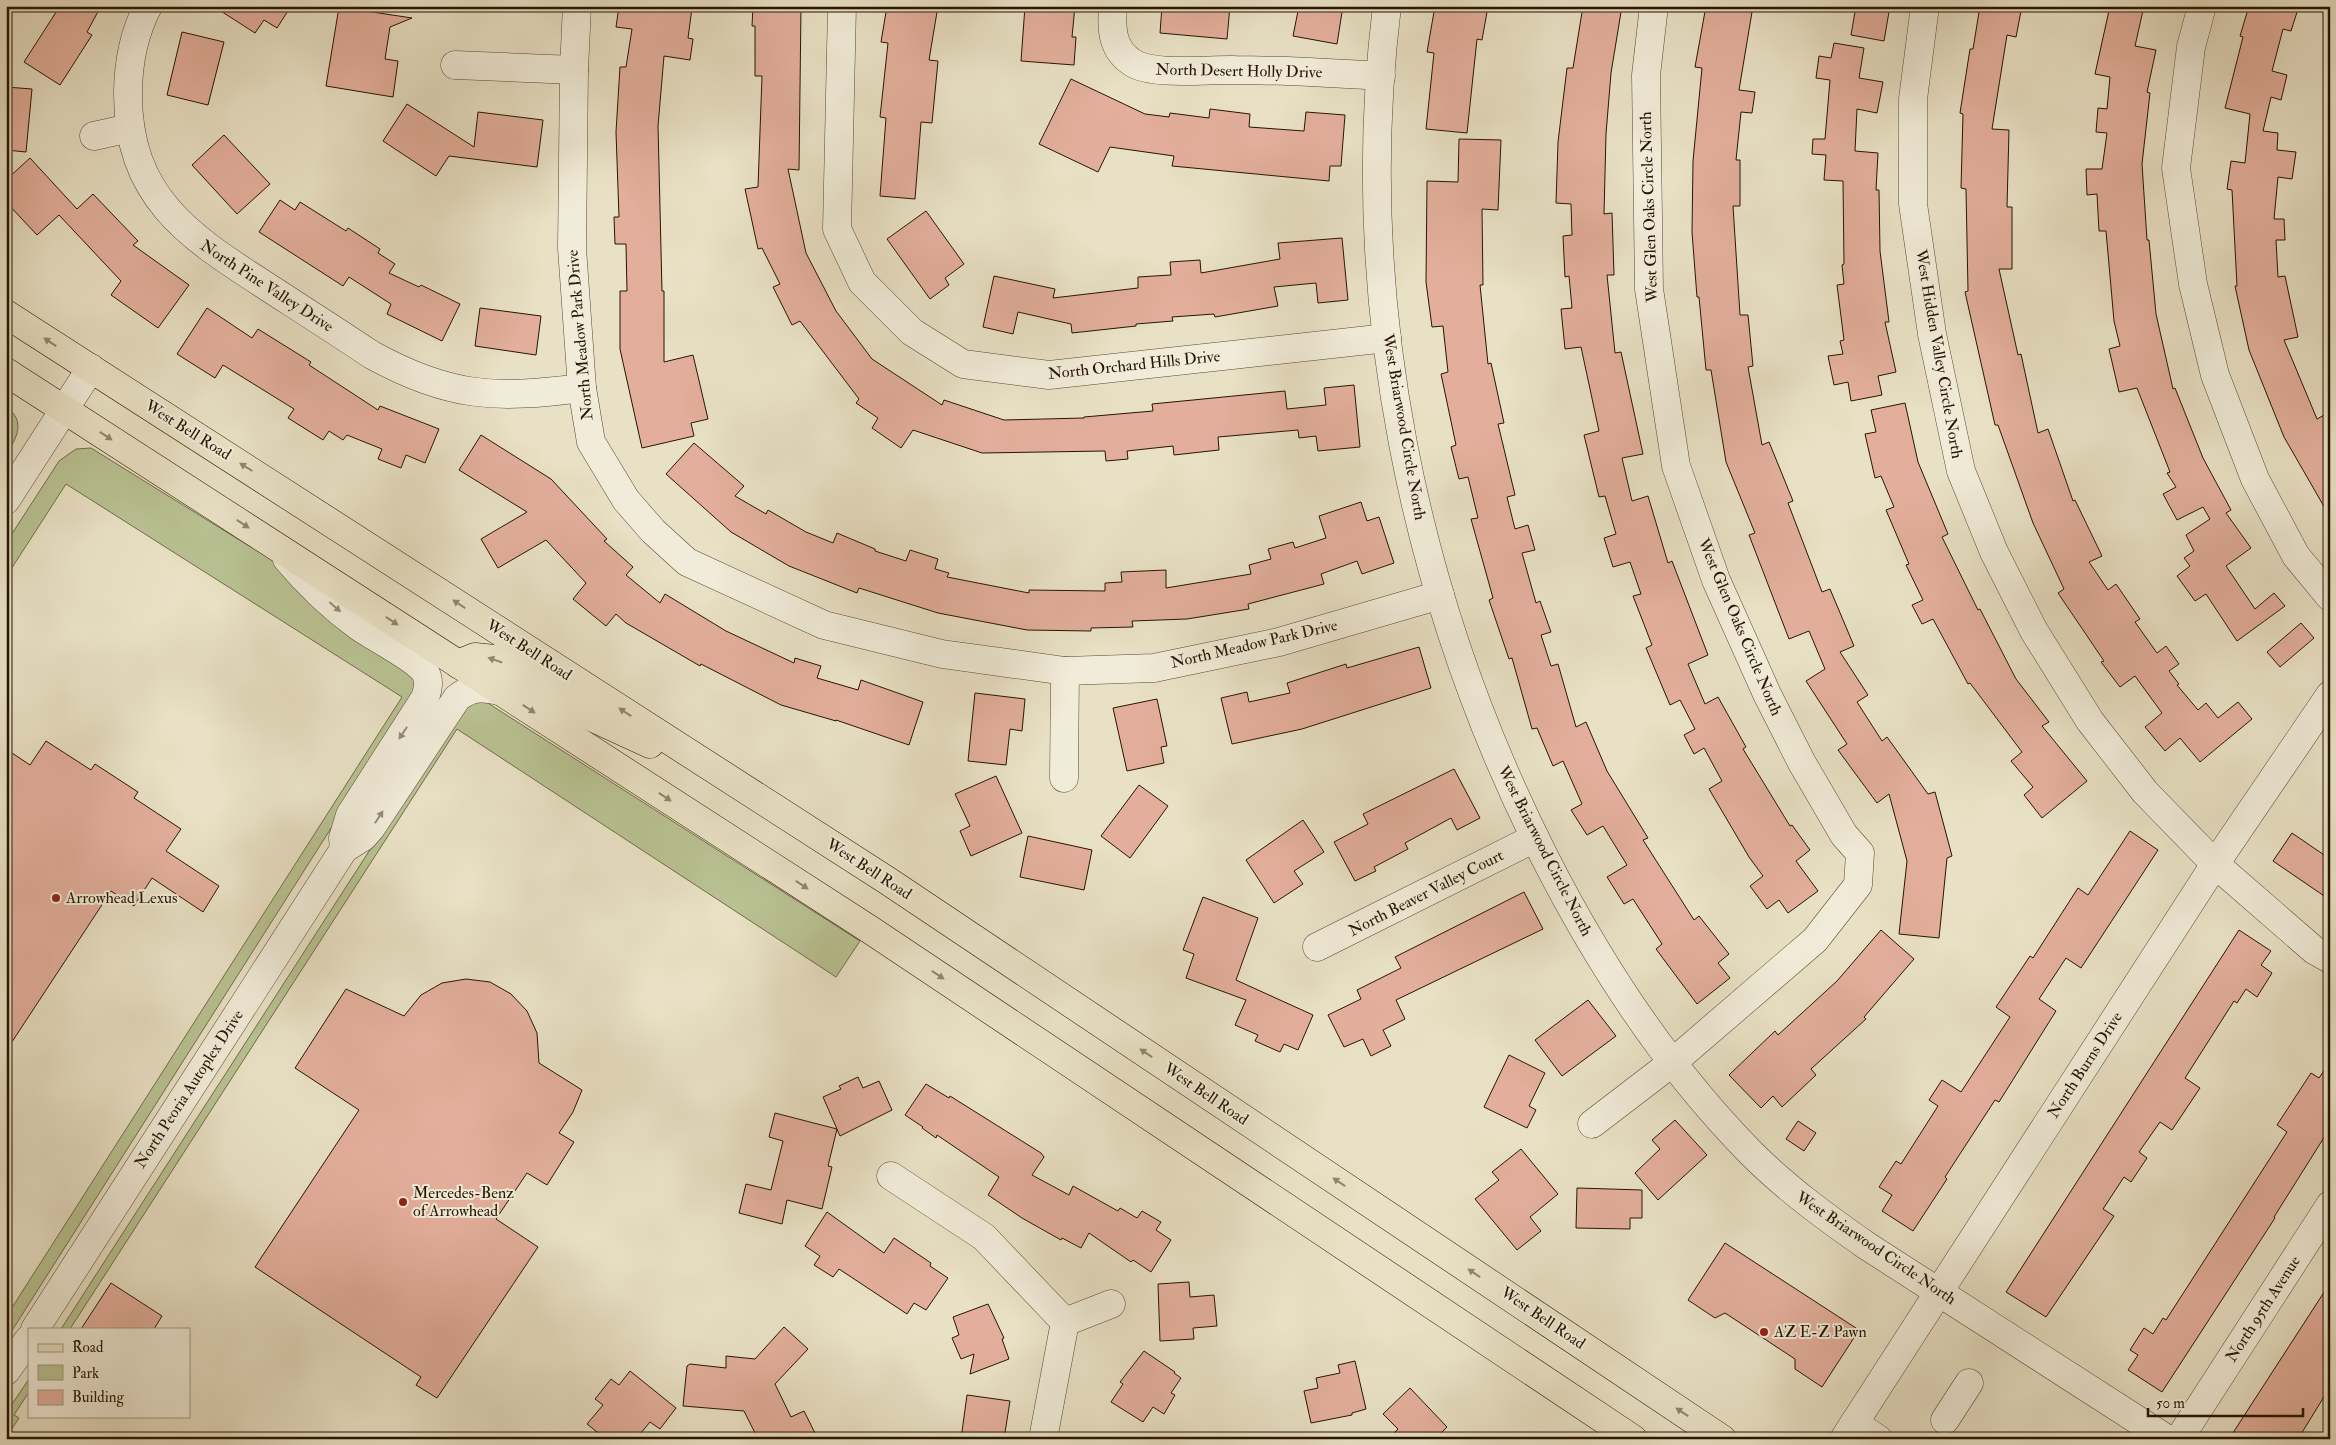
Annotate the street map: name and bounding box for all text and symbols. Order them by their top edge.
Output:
street label: North Desert Holly Drive [1156,60,1323,82]
street label: West Glen Oaks Circle North [1636,111,1662,304]
street label: North Pine Valley Drive [197,235,338,337]
street label: West Hidden Valley Circle North [1911,247,1967,461]
street label: North Meadow Park Drive [563,249,597,421]
street label: West Briarwood Circle North [1378,331,1430,522]
one-way arrow [43,337,57,347]
street label: North Orchard Hills Drive [1047,346,1221,384]
street label: West Bell Road [140,395,235,464]
one-way arrow [99,432,113,441]
one-way arrow [239,462,253,471]
one-way arrow [236,520,249,529]
street label: West Glen Oaks Circle North [1693,534,1787,719]
one-way arrow [453,600,466,609]
one-way arrow [329,602,342,613]
street label: West Bell Road [482,614,576,685]
street label: North Meadow Park Drive [1168,615,1340,673]
one-way arrow [386,616,399,626]
one-way arrow [488,656,503,663]
one-way arrow [522,704,536,714]
one-way arrow [618,707,632,717]
one-way arrow [398,727,407,740]
street label: West Briarwood Circle North [1493,762,1597,940]
one-way arrow [659,792,672,802]
one-way arrow [374,810,383,823]
street label: West Bell Road [822,833,916,904]
street label: North Beaver Valley Court [1345,845,1507,941]
one-way arrow [795,881,808,890]
place label: Arrowhead Lexus [65,888,178,908]
marker: Arrowhead Lexus [50,892,62,904]
one-way arrow [931,970,944,980]
street label: North Peoria Autoplex Drive [130,1006,249,1173]
street label: North Burns Drive [2043,1008,2127,1122]
one-way arrow [1139,1048,1152,1058]
street label: West Bell Road [1159,1058,1252,1130]
one-way arrow [1332,1177,1346,1187]
place label: Mercedes-Benz of Arrowhead [413,1183,514,1221]
street label: West Briarwood Circle North [1791,1186,1960,1309]
marker: Mercedes-Benz of Arrowhead [397,1196,409,1208]
street label: North 95th Avenue [2221,1252,2305,1366]
one-way arrow [1468,1268,1481,1277]
street label: West Bell Road [1496,1282,1589,1354]
place label: AZ E-Z Pawn [1773,1322,1867,1342]
marker: AZ E-Z Pawn [1758,1326,1770,1338]
legend [28,1328,190,1418]
text: Road [72,1338,104,1357]
text: Park [72,1364,99,1383]
scale bar [2148,1385,2304,1417]
text: Building [72,1388,124,1407]
text: 50 m [2156,1394,2185,1413]
one-way arrow [1675,1407,1689,1416]

